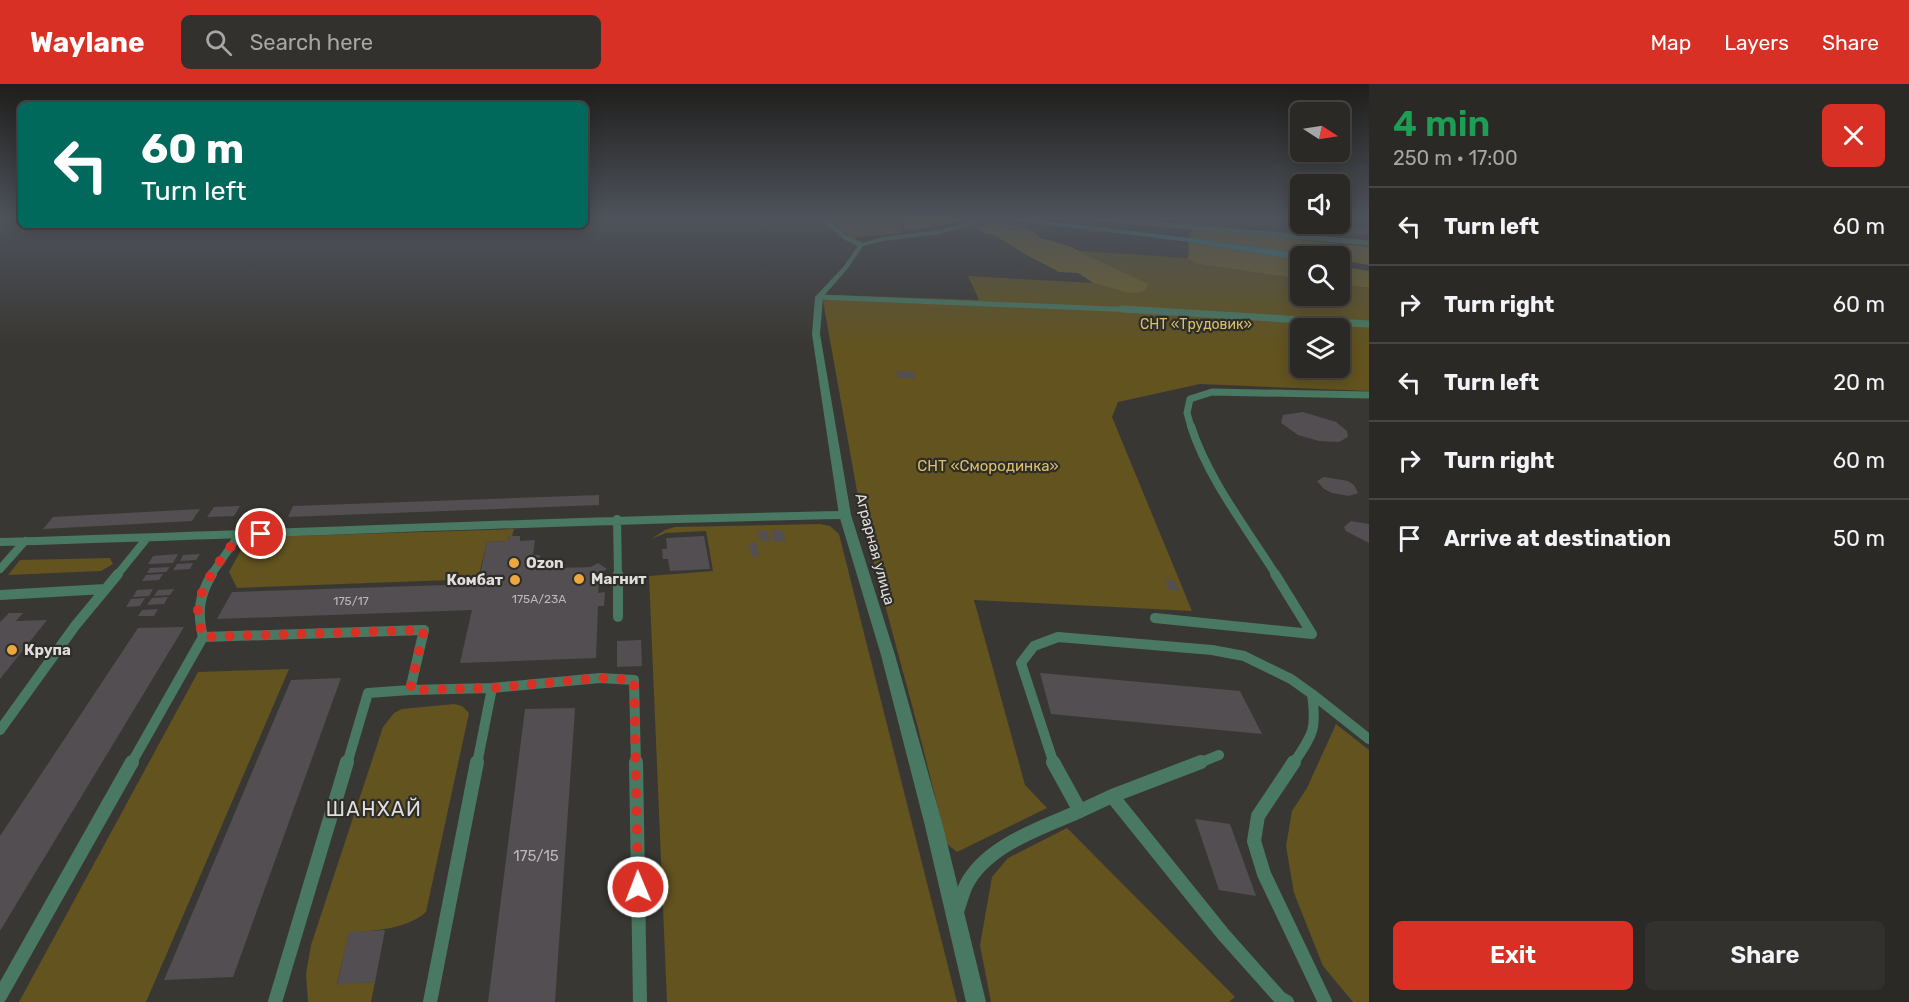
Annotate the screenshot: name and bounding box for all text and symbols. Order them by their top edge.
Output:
search box [181,15,601,69]
text: Waylane [30,26,145,59]
icon: search [202,26,235,59]
text: Search here [250,29,373,56]
text: Map [1650,30,1691,55]
text: Layers [1724,30,1789,55]
text: Share [1822,30,1879,55]
north arrow [1290,102,1350,162]
map controls [1290,102,1350,378]
text: 4 min [1393,102,1490,145]
button: close [1822,104,1885,167]
text: 60 m [141,124,244,174]
icon: left [42,126,120,204]
text: 250 m · 17:00 [1393,146,1518,170]
button: sound [1290,174,1350,234]
text: Turn left [141,175,246,207]
icon: left [1393,210,1426,243]
text: Turn left [1444,213,1539,240]
text: 60 m [1833,213,1885,240]
button: search [1290,246,1350,306]
icon: right [1393,288,1426,321]
text: Turn right [1444,291,1554,318]
text: 60 m [1833,291,1885,318]
park label: СНТ «Трудовик» [1140,316,1252,333]
button: layers [1290,318,1350,378]
icon: left [1393,366,1426,399]
text: Turn left [1444,369,1539,396]
text: 20 m [1833,369,1885,396]
icon: right [1393,444,1426,477]
text: Turn right [1444,447,1554,474]
text: 60 m [1833,447,1885,474]
park label: СНТ «Смородинка» [917,457,1059,475]
street label: Аграрная улица [851,491,899,607]
pin [235,508,286,559]
icon: arrive [244,517,277,550]
icon: arrive [1393,522,1426,555]
text: Arrive at destination [1444,525,1671,552]
text: 50 m [1833,525,1885,552]
place label: Ozon [526,554,564,572]
marker: Ozon [507,556,521,570]
place label: Магнит [591,570,647,588]
place label: Комбат [447,571,504,589]
marker: Магнит [572,572,586,586]
marker: Комбат [508,573,522,587]
house number: 175А/23А [512,592,566,606]
house number: 175/17 [333,594,369,608]
place label: Крупа [24,641,71,659]
marker: Крупа [5,643,19,657]
district label: ШАНХАЙ [326,797,422,821]
house number: 175/15 [513,847,559,865]
position arrow [606,855,670,919]
button: Exit [1393,921,1633,990]
button: Share [1645,921,1885,990]

